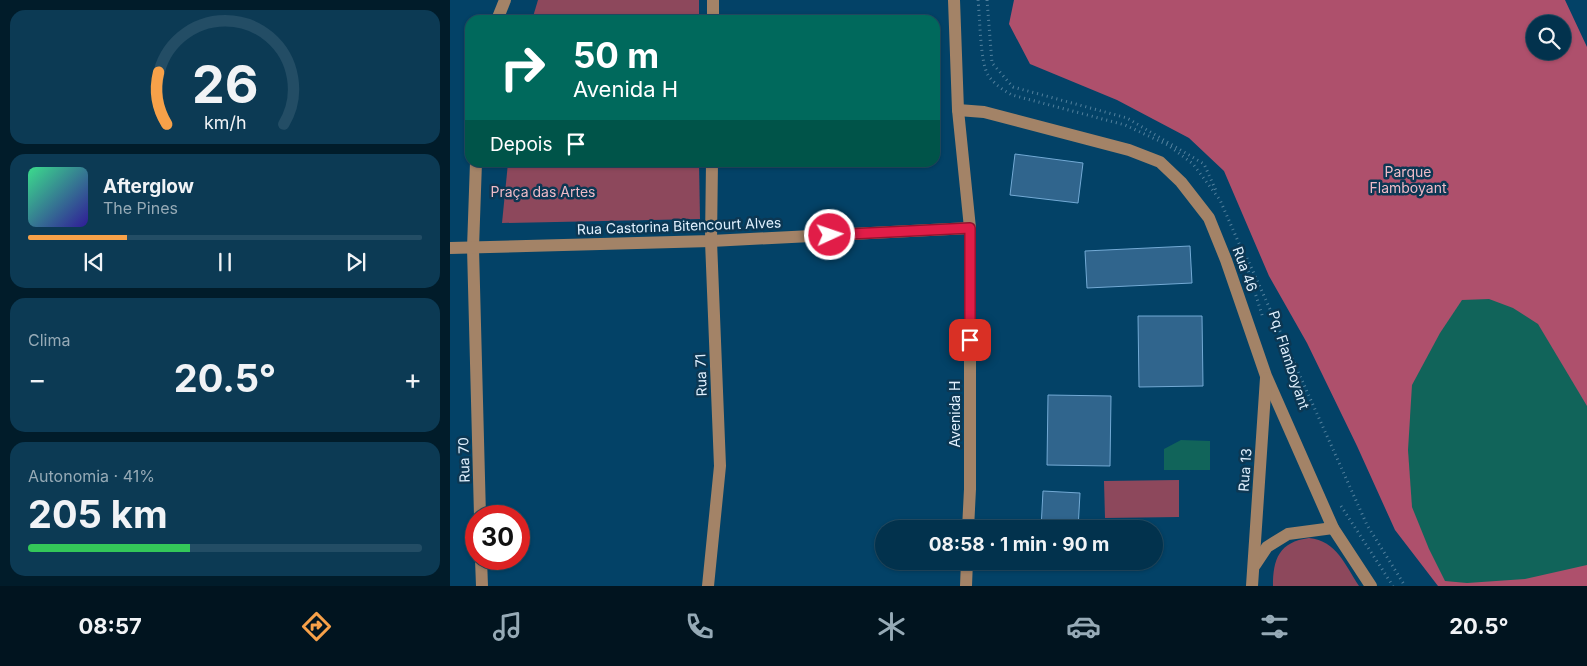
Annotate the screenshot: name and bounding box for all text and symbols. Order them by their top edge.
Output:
map controls [1526,15,1571,60]
button: search [1526,15,1571,60]
text: 50 m [573,34,659,76]
icon: right [490,35,555,100]
text: 26 [192,53,258,116]
text: Avenida H [573,76,678,102]
text: km/h [204,112,246,133]
icon: arrive [562,130,590,158]
text: Depois [490,133,552,156]
park label: Parque Flamboyant [1370,163,1447,196]
text: Afterglow [103,175,194,198]
park label: Praça das Artes [491,183,595,200]
text: The Pines [103,198,178,218]
position arrow [803,208,855,260]
street label: Rua Castorina Bitencourt Alves [576,213,782,238]
street label: Rua 46 [1229,244,1261,294]
icon: previous [80,248,108,276]
icon: pause [211,248,239,276]
icon: next [342,248,370,276]
street label: Pq. Flamboyant [1266,309,1314,412]
pin [949,319,991,361]
icon: arrive [956,326,984,354]
text: Clima [28,330,70,350]
street label: Rua 71 [691,353,710,397]
text: 20.5° [174,355,276,401]
text: − [28,362,47,396]
text: + [403,362,422,396]
street label: Avenida H [946,381,963,447]
street label: Rua 70 [454,437,473,483]
street label: Rua 13 [1235,448,1254,492]
text: Autonomia · 41% [28,466,155,486]
text: 205 km [28,491,168,537]
speed limit sign: 30 [465,505,530,570]
text: 08:58 · 1 min · 90 m [929,533,1109,556]
icon: directions [299,609,334,644]
icon: music [490,609,525,644]
icon: phone [682,609,717,644]
icon: climate [874,609,909,644]
icon: car [1066,609,1101,644]
icon: filters [1257,609,1292,644]
text: 08:57 [78,613,142,639]
text: 20.5° [1449,613,1509,639]

